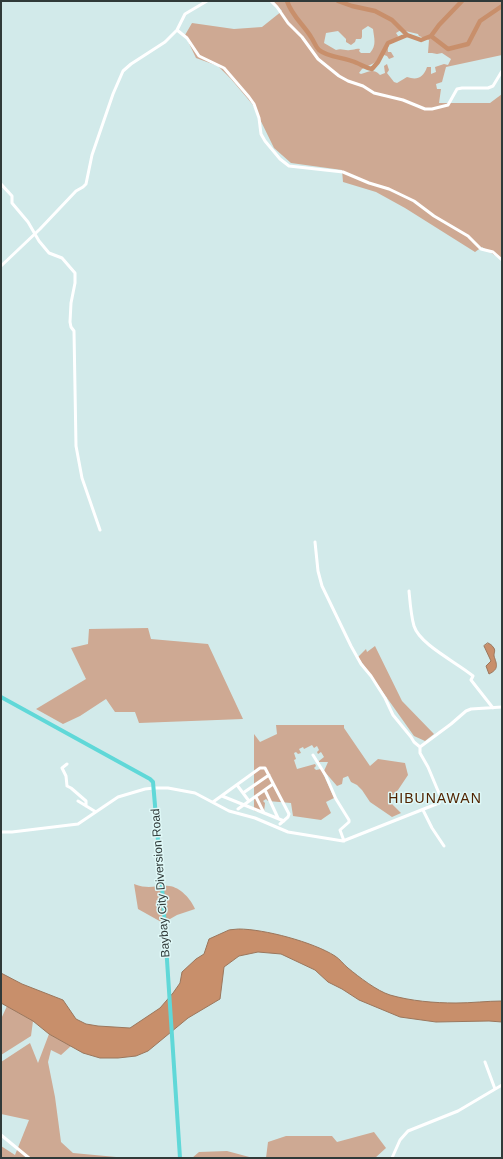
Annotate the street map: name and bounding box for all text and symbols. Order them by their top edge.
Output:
district label: HIBUNAWAN [388,791,482,807]
street label: Baybay City Diversion Road [149,808,173,958]

